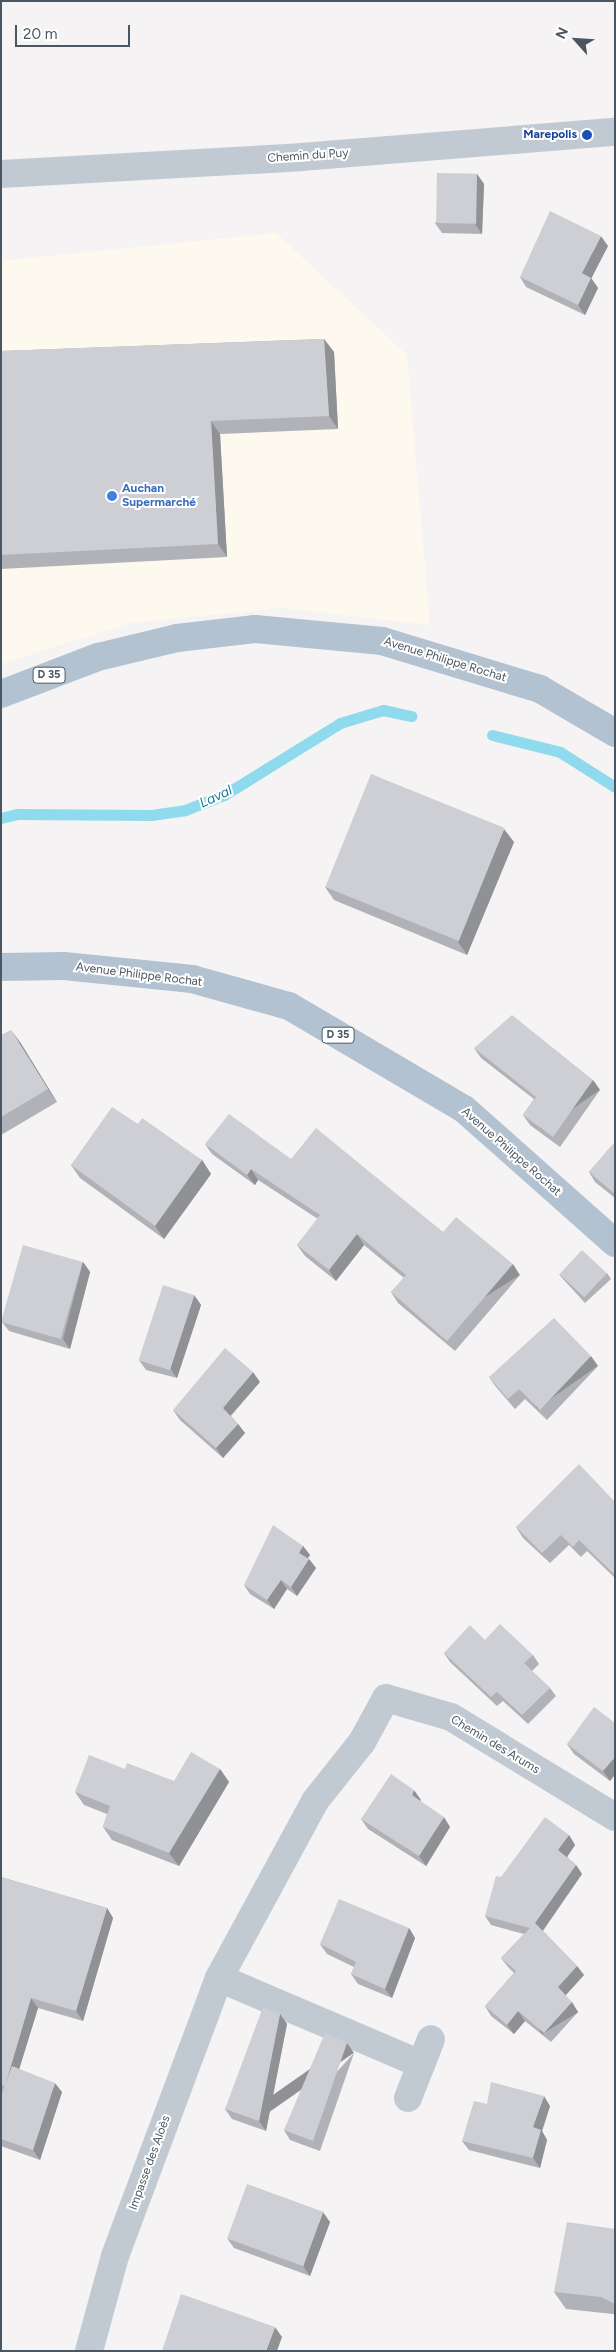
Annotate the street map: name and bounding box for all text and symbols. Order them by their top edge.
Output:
scale bar [18,15,132,47]
north arrow [551,15,601,65]
text: 20 m [23,25,57,43]
text: N [552,25,572,42]
place label: Marepolis [523,128,577,142]
marker: Marepolis [581,129,593,141]
street label: Chemin du Puy [267,146,349,166]
place label: Auchan Supermarché [122,482,196,510]
marker: Auchan Supermarché [106,490,118,502]
street label: Avenue Philippe Rochat [382,634,508,686]
road number: D 35 [32,666,66,684]
water label: Laval [197,782,235,812]
street label: Avenue Philippe Rochat [75,960,203,990]
road number: D 35 [320,1026,356,1044]
street label: Avenue Philippe Rochat [458,1105,564,1199]
street label: Chemin des Arums [448,1713,542,1777]
street label: Impasse des Aloès [126,2114,174,2212]

